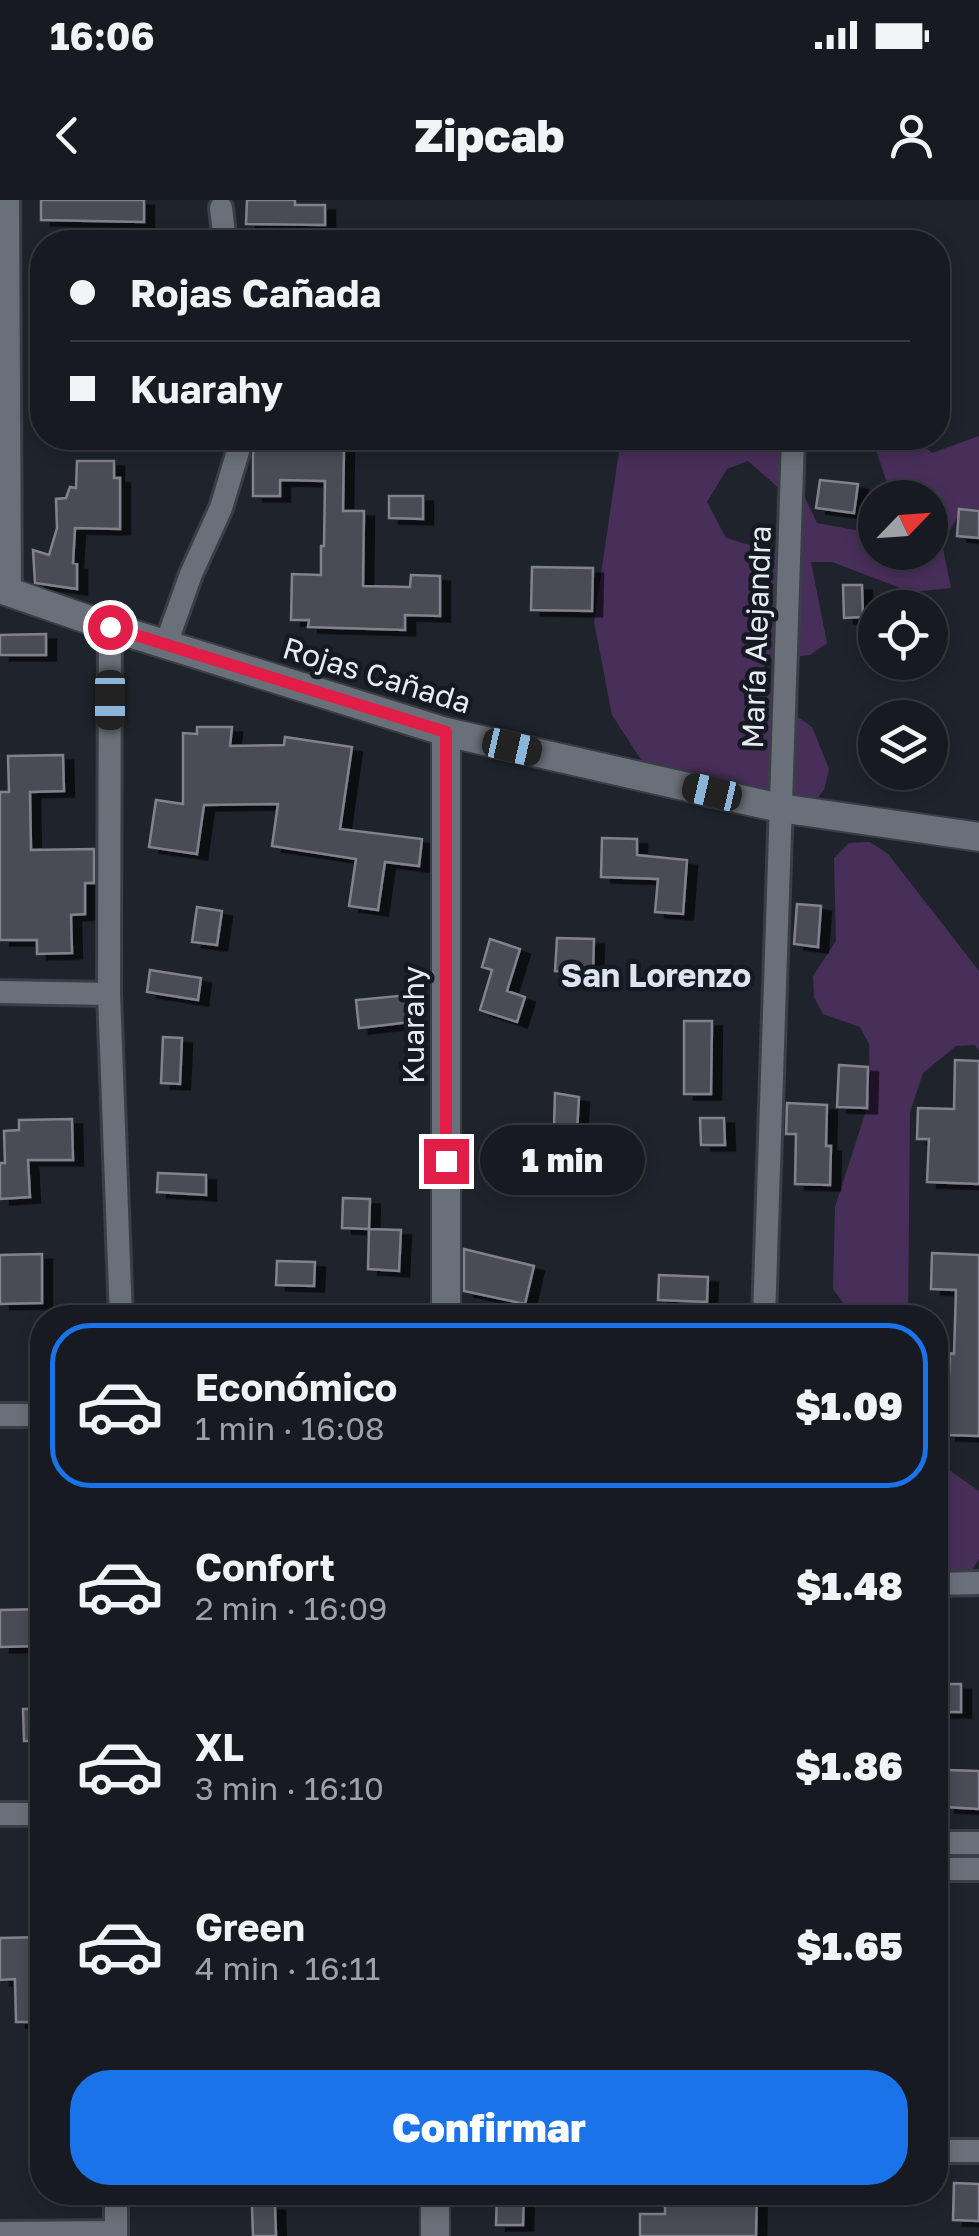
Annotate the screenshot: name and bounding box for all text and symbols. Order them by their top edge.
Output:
text: 16:06 [50,13,155,58]
icon: back [40,108,95,163]
text: Zipcab [415,108,564,162]
icon: person [884,108,939,163]
text: Rojas Cañada [130,270,381,315]
text: Kuarahy [130,366,283,411]
north arrow [858,480,948,570]
map controls [858,480,948,790]
street label: María Alejandra [734,525,778,749]
button: locate [858,590,948,680]
route start [88,605,133,650]
street label: Rojas Cañada [279,629,475,721]
car [95,670,125,730]
button: layers [858,700,948,790]
car [479,726,545,768]
car [679,771,745,813]
district label: San Lorenzo [561,956,751,994]
street label: Kuarahy [395,966,431,1084]
callout: 1 min [481,1126,646,1196]
route end [424,1139,469,1184]
text: 1 min [522,1141,603,1179]
icon: car [75,1361,165,1451]
text: Económico [195,1364,397,1409]
text: $1.09 [795,1383,903,1428]
text: 1 min · 16:08 [195,1409,385,1447]
icon: car [75,1541,165,1631]
text: Confort [195,1544,335,1589]
text: $1.48 [796,1563,903,1608]
text: 2 min · 16:09 [195,1589,387,1627]
icon: car [75,1721,165,1811]
text: XL [195,1724,244,1769]
text: $1.86 [795,1743,903,1788]
text: 3 min · 16:10 [195,1769,384,1807]
icon: car [75,1901,165,1991]
text: Green [195,1904,305,1949]
text: $1.65 [796,1923,903,1968]
text: 4 min · 16:11 [195,1949,380,1987]
button: Confirmar [70,2070,908,2185]

